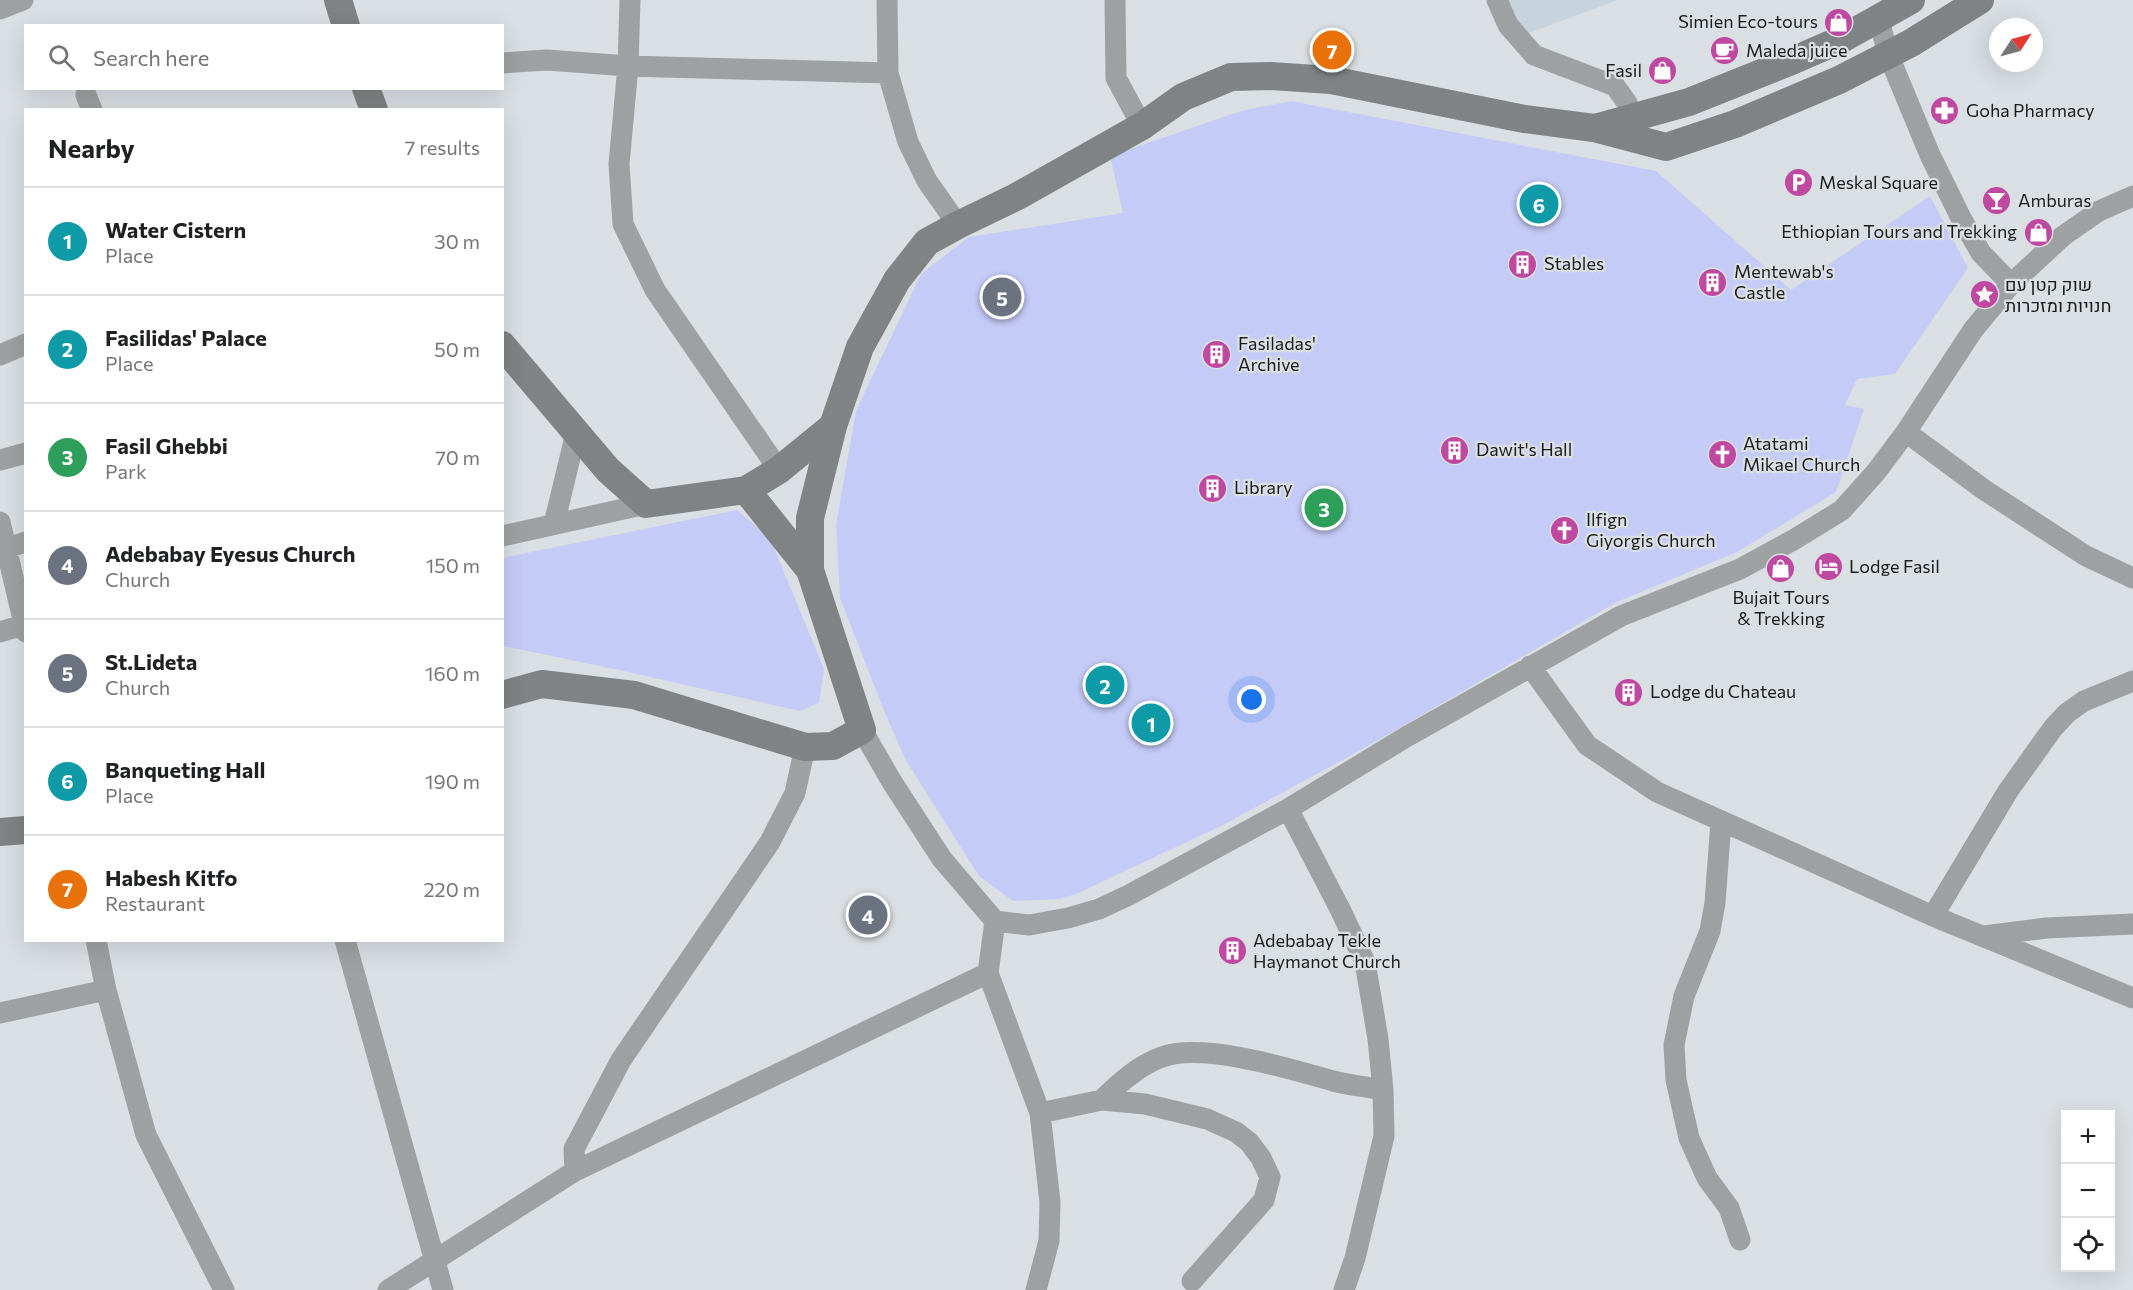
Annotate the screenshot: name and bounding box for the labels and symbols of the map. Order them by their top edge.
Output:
shop icon: Simien Eco-tours [1823,6,1855,38]
place label: Simien Eco-tours [1678,10,1818,32]
north arrow [1989,18,2043,72]
pin: 7 [1312,28,1352,72]
cafe icon: Maleda juice [1709,35,1741,67]
place label: Maleda juice [1746,39,1847,61]
shop icon: Fasil [1647,55,1679,87]
place label: Fasil [1605,59,1642,81]
pharmacy icon: Goha Pharmacy [1929,95,1961,127]
place label: Goha Pharmacy [1966,99,2095,121]
parking icon: Meskal Square [1782,167,1814,199]
place label: Meskal Square [1819,171,1938,193]
pin: 6 [1520,182,1558,226]
bar icon: Amburas [1981,185,2013,217]
place label: Amburas [2018,189,2091,211]
shop icon: Ethiopian Tours and Trekking [2022,216,2054,248]
place label: Ethiopian Tours and Trekking [1781,220,2017,242]
building icon: Stables [1507,248,1539,280]
place label: Stables [1544,252,1604,274]
place label: Mentewab's Castle [1734,260,1834,303]
building icon: Mentewab's Castle [1697,266,1729,298]
place label: שוק קטן עם חנויות ומזכרות [2005,273,2111,316]
pin: 5 [982,274,1022,320]
place icon: שוק קטן עם חנויות ומזכרות [1968,279,2000,311]
place label: Fasiladas' Archive [1238,332,1316,375]
building icon: Fasiladas' Archive [1201,338,1233,370]
place label: Atatami Mikael Church [1743,432,1860,475]
building icon: Dawit's Hall [1439,434,1471,466]
place label: Dawit's Hall [1476,438,1572,460]
church icon: Atatami Mikael Church [1706,438,1738,470]
building icon: Library [1197,472,1229,504]
place label: Library [1234,476,1293,498]
pin: 3 [1304,486,1344,530]
place label: Ilfign Giyorgis Church [1586,508,1716,551]
church icon: Ilfign Giyorgis Church [1549,514,1581,546]
hotel icon: Lodge Fasil [1812,551,1844,583]
shop icon: Bujait Tours & Trekking [1765,553,1797,585]
place label: Lodge Fasil [1849,555,1940,577]
place label: Bujait Tours & Trekking [1732,586,1830,629]
pin: 2 [1086,662,1124,708]
building icon: Lodge du Chateau [1613,676,1645,708]
place label: Lodge du Chateau [1650,680,1796,702]
your location [1237,685,1266,714]
pin: 1 [1132,700,1170,746]
pin: 4 [848,892,888,938]
place label: Adebabay Tekle Haymanot Church [1253,929,1401,972]
building icon: Adebabay Tekle Haymanot Church [1216,935,1248,967]

